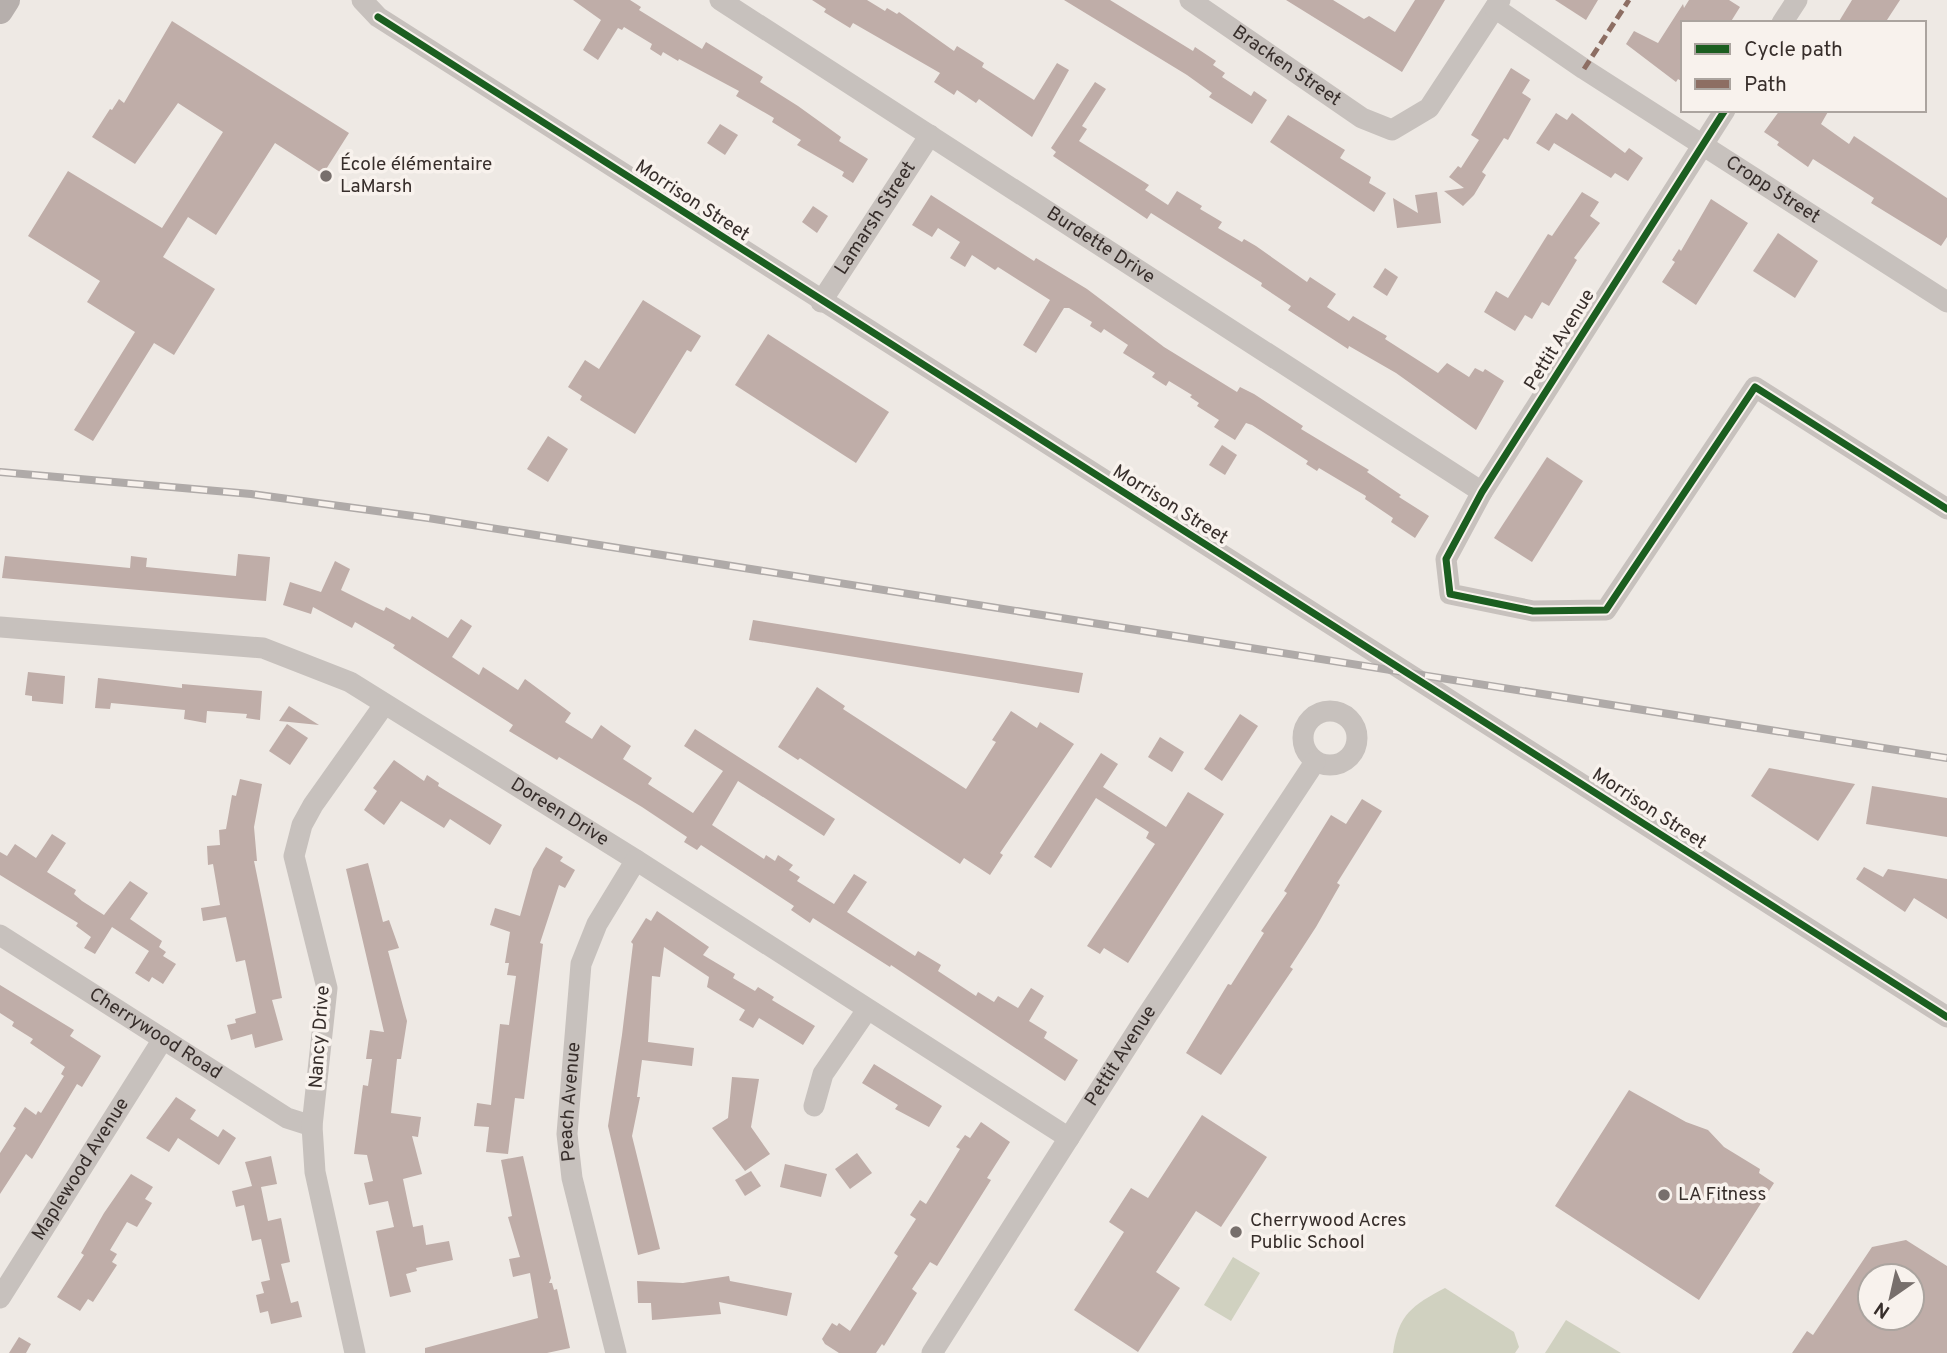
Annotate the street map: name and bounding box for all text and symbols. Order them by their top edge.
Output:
street label: Bracken Street [1227,20,1346,112]
legend [1681,21,1926,112]
text: Cycle path [1744,37,1843,64]
text: Path [1744,72,1787,99]
street label: Cropp Street [1721,151,1825,229]
place label: École élémentaire LaMarsh [340,152,492,199]
street label: Morrison Street [630,155,754,247]
street label: Lamarsh Street [830,157,922,280]
marker: École élémentaire LaMarsh [318,168,334,184]
street label: Burdette Drive [1042,202,1159,290]
street label: Pettit Avenue [1519,285,1601,395]
street label: Morrison Street [1108,460,1232,550]
street label: Morrison Street [1587,763,1711,855]
street label: Doreen Drive [506,773,613,852]
street label: Cherrywood Road [84,983,226,1085]
street label: Nancy Drive [304,985,336,1089]
street label: Pettit Avenue [1080,1001,1162,1111]
street label: Peach Avenue [555,1041,587,1163]
street label: Maplewood Avenue [27,1094,135,1245]
place label: LA Fitness [1678,1183,1766,1207]
marker: LA Fitness [1656,1187,1672,1203]
place label: Cherrywood Acres Public School [1250,1209,1406,1255]
marker: Cherrywood Acres Public School [1228,1224,1244,1240]
north arrow [1856,1262,1926,1332]
text: N [1870,1296,1895,1323]

